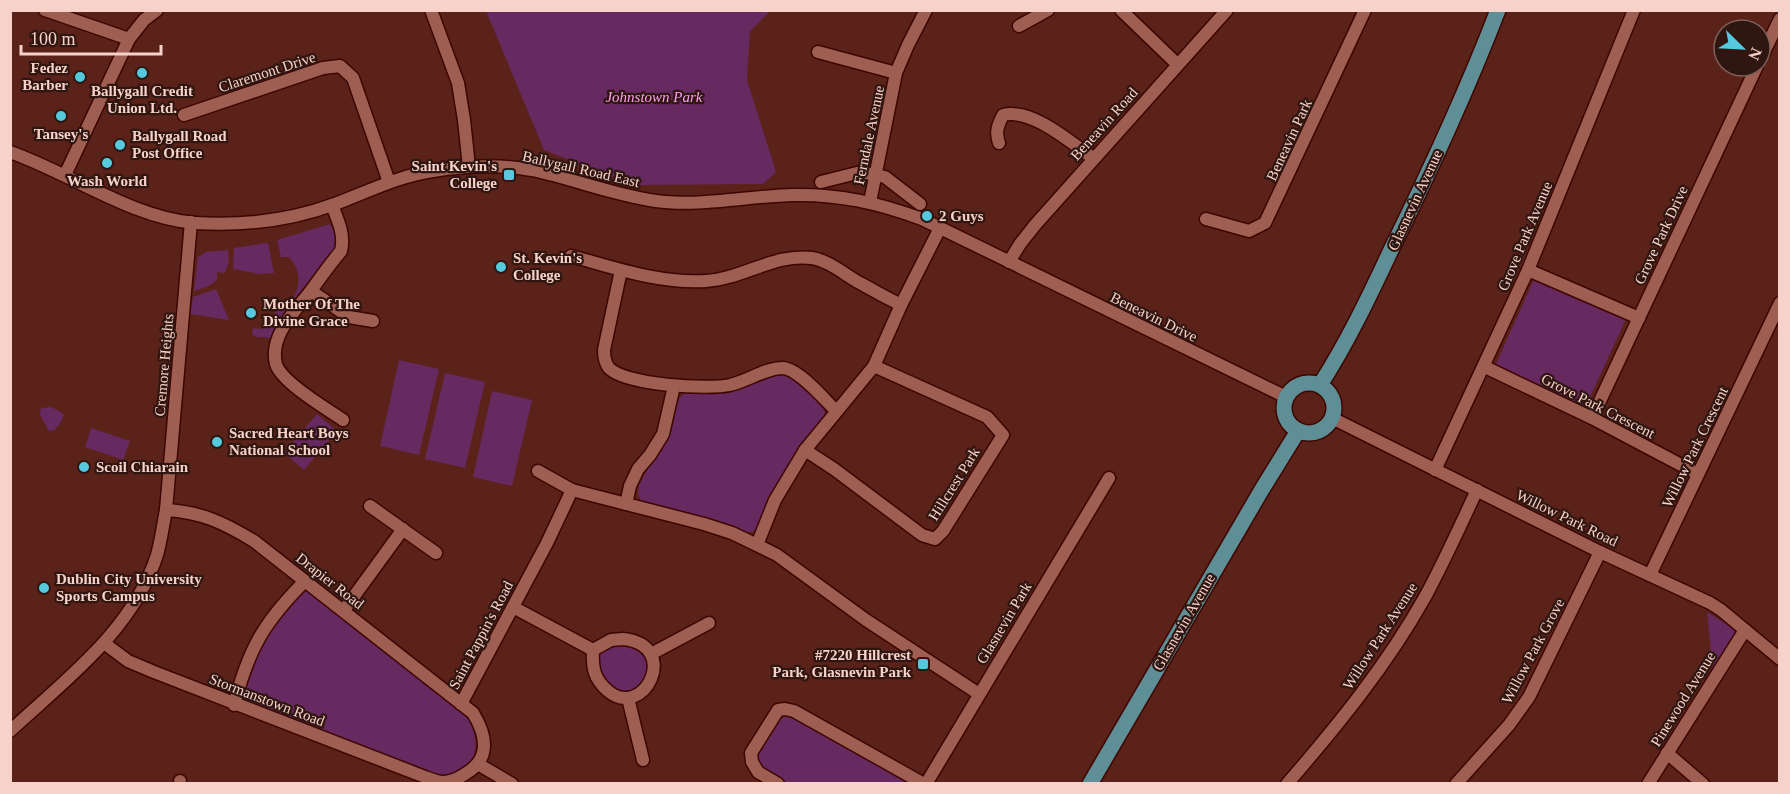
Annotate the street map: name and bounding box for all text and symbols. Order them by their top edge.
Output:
scale bar [21,18,160,56]
north arrow [1712,18,1772,78]
text: 100 m [30,29,76,49]
text: N [1745,45,1765,63]
street label: Claremont Drive [216,49,318,95]
place label: Fedez Barber [22,60,68,93]
marker: Ballygall Credit Union Ltd. [135,66,149,80]
marker: Fedez Barber [73,70,87,84]
place label: Ballygall Credit Union Ltd. [91,83,193,116]
street label: Ferndale Avenue [851,84,887,186]
street label: Beneavin Road [1067,84,1141,164]
park label: Johnstown Park [605,89,703,105]
street label: Beneavin Park [1263,96,1315,183]
marker: Tansey's [54,109,68,123]
place label: Tansey's [34,126,88,142]
place label: Ballygall Road Post Office [132,128,227,161]
marker: Ballygall Road Post Office [113,138,127,152]
street label: Glasnevin Avenue [1385,147,1445,253]
street label: Ballygall Road East [521,148,642,190]
marker: Wash World [100,156,114,170]
place label: Saint Kevin's College [412,158,497,191]
marker: Saint Kevin's College [502,168,516,182]
place label: Wash World [67,173,148,189]
street label: Grove Park Avenue [1495,179,1555,293]
street label: Grove Park Drive [1631,183,1691,287]
place label: 2 Guys [939,208,984,224]
marker: 2 Guys [920,209,934,223]
place label: St. Kevin's College [513,250,582,283]
marker: St. Kevin's College [494,260,508,274]
street label: Beneavin Drive [1108,289,1200,345]
place label: Mother Of The Divine Grace [263,296,360,329]
marker: Mother Of The Divine Grace [244,306,258,320]
street label: Cremore Heights [152,313,176,417]
street label: Grove Park Crescent [1539,371,1658,442]
street label: Willow Park Crescent [1659,383,1731,510]
place label: Sacred Heart Boys National School [229,425,349,458]
marker: Sacred Heart Boys National School [210,435,224,449]
street label: Hillcrest Park [925,444,983,523]
place label: Scoil Chiarain [96,459,189,475]
marker: Scoil Chiarain [77,460,91,474]
street label: Willow Park Road [1514,486,1621,550]
street label: Drapier Road [293,550,367,613]
street label: Glasnevin Avenue [1150,570,1218,673]
place label: Dublin City University Sports Campus [56,571,202,604]
street label: Saint Pappin's Road [446,578,517,692]
street label: Glasnevin Park [973,579,1035,667]
street label: Willow Park Avenue [1339,579,1421,692]
marker: Dublin City University Sports Campus [37,581,51,595]
street label: Willow Park Grove [1499,595,1568,706]
place label: #7220 Hillcrest Park, Glasnevin Park [772,647,912,680]
street label: Pinewood Avenue [1647,648,1719,749]
marker: #7220 Hillcrest Park, Glasnevin Park [916,657,930,671]
street label: Stormanstown Road [207,671,327,730]

